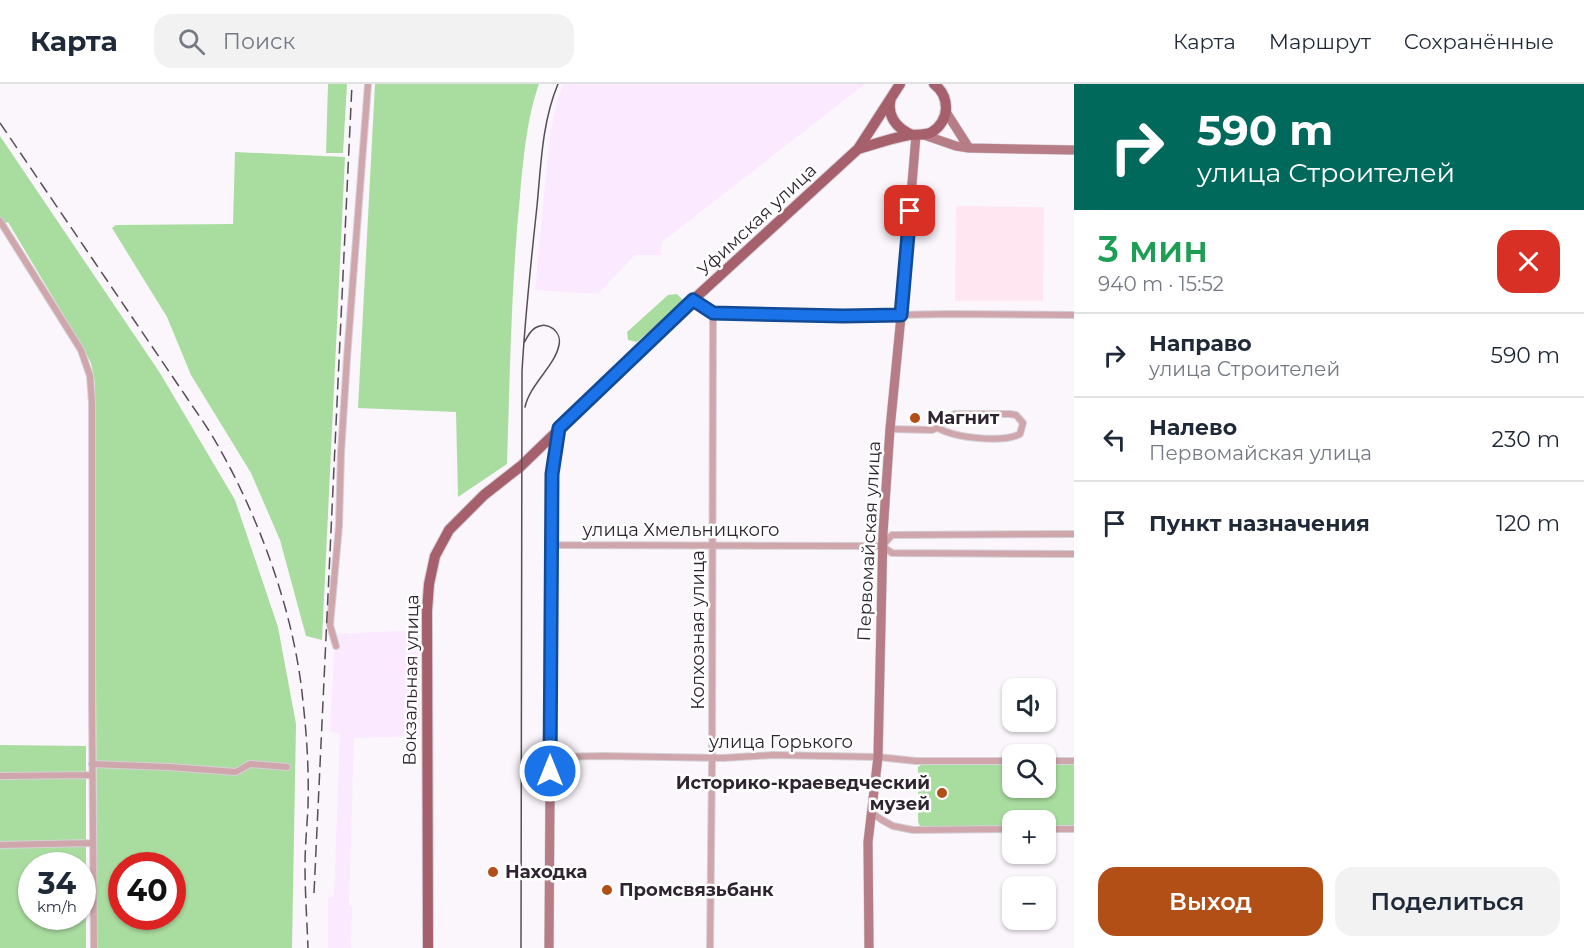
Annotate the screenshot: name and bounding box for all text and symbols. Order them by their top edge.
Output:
search box [154,14,574,68]
text: Карта [30,24,118,58]
icon: search [175,25,208,58]
text: Поиск [223,28,295,55]
text: Карта [1173,29,1236,54]
text: Маршрут [1269,29,1371,54]
text: Сохранённые [1404,29,1554,54]
text: 590 m [1197,104,1333,156]
icon: right [1098,108,1176,186]
text: улица Строителей [1197,156,1455,189]
street label: Уфимская улица [693,159,821,281]
pin [884,185,935,236]
icon: arrive [893,194,926,227]
text: 3 мин [1098,227,1208,271]
button: close [1497,230,1560,293]
text: 940 m · 15:52 [1098,272,1224,296]
text: Направо [1149,330,1252,357]
icon: right [1098,339,1131,372]
text: 590 m [1490,342,1560,369]
text: улица Строителей [1149,357,1340,381]
place label: Магнит [927,407,1000,429]
marker: Магнит [908,411,922,425]
text: Налево [1149,414,1237,441]
icon: left [1098,423,1131,456]
text: 230 m [1491,426,1560,453]
street label: Первомайская улица [853,440,885,642]
text: Первомайская улица [1149,441,1372,465]
icon: arrive [1098,507,1131,540]
text: Пункт назначения [1149,510,1370,537]
text: 120 m [1496,510,1560,537]
street label: улица Хмельницкого [581,519,780,541]
street label: Колхозная улица [687,550,709,710]
street label: Вокзальная улица [399,594,423,766]
map controls [1002,678,1056,930]
button: sound [1002,678,1056,732]
street label: улица Горького [708,731,853,753]
position arrow [518,739,582,803]
button: search [1002,744,1056,798]
place label: Историко-краеведческий музей [676,772,930,815]
marker: Историко-краеведческий музей [935,786,949,800]
button: + [1002,810,1056,864]
speed limit sign: 40 [108,852,186,930]
place label: Находка [505,861,587,883]
text: 34 [38,865,76,902]
marker: Находка [486,865,500,879]
button: Выход [1098,867,1323,936]
button: Поделиться [1335,867,1560,936]
button: − [1002,876,1056,930]
place label: Промсвязьбанк [619,879,774,901]
marker: Промсвязьбанк [600,883,614,897]
text: km/h [37,897,77,916]

